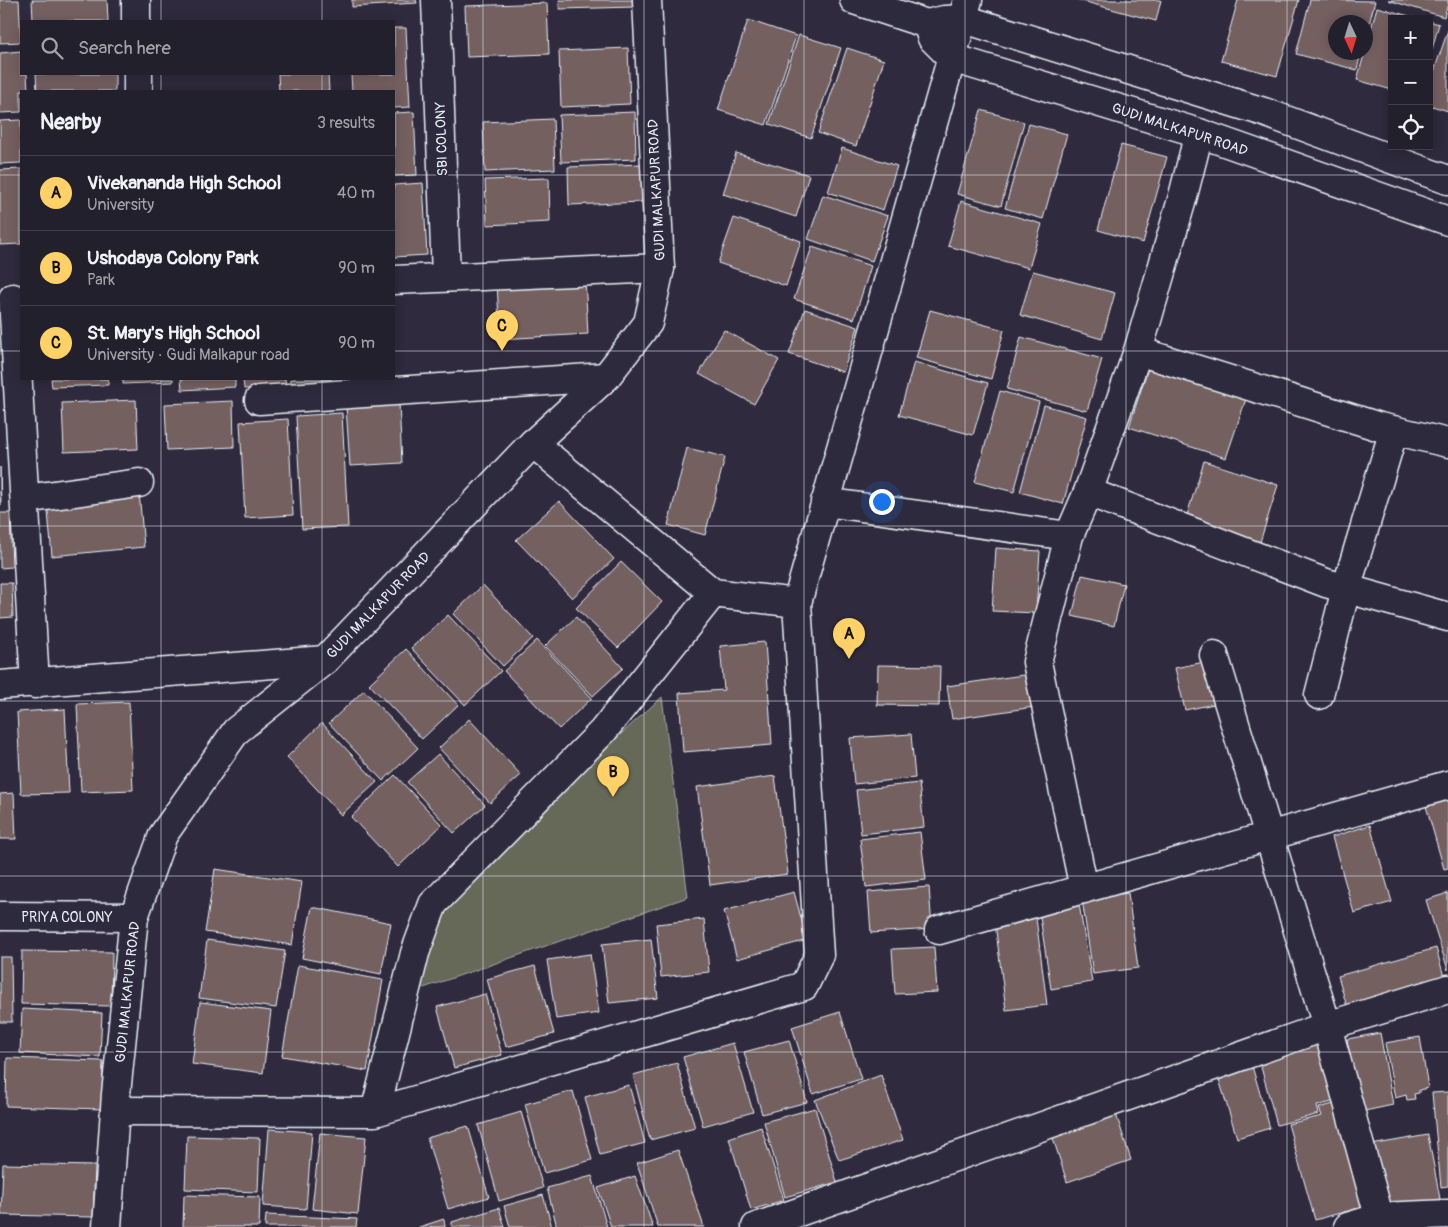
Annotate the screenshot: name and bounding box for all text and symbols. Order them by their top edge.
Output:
north arrow [1328,15,1373,60]
map controls [1388,15,1433,150]
button: + [1388,15,1433,60]
search box [20,20,395,75]
icon: search [38,34,66,62]
text: Search here [78,36,171,60]
button: − [1388,60,1433,105]
street label: GUDI MALKAPUR ROAD [1110,99,1250,160]
street label: SBI COLONY [432,101,451,176]
button: locate [1388,105,1433,150]
text: Nearby [40,109,101,136]
text: 3 results [317,113,375,133]
street label: GUDI MALKAPUR ROAD [644,118,669,261]
text: Vivekananda High School [87,171,281,195]
text: A [51,183,61,203]
text: 40 m [337,183,375,203]
text: University [87,195,154,215]
text: Ushodaya Colony Park [87,246,259,270]
text: B [51,258,61,278]
text: 90 m [338,258,375,278]
text: Park [87,270,115,290]
pin: C [486,310,518,351]
text: St. Mary's High School [87,321,260,345]
text: C [51,333,61,353]
text: 90 m [338,333,375,353]
text: University · Gudi Malkapur road [87,345,290,365]
your location [869,489,895,515]
street label: GUDI MALKAPUR ROAD [323,548,434,662]
pin: A [833,618,865,659]
pin: B [597,756,629,797]
street label: PRIYA COLONY [21,909,113,926]
street label: GUDI MALKAPUR ROAD [112,920,143,1064]

